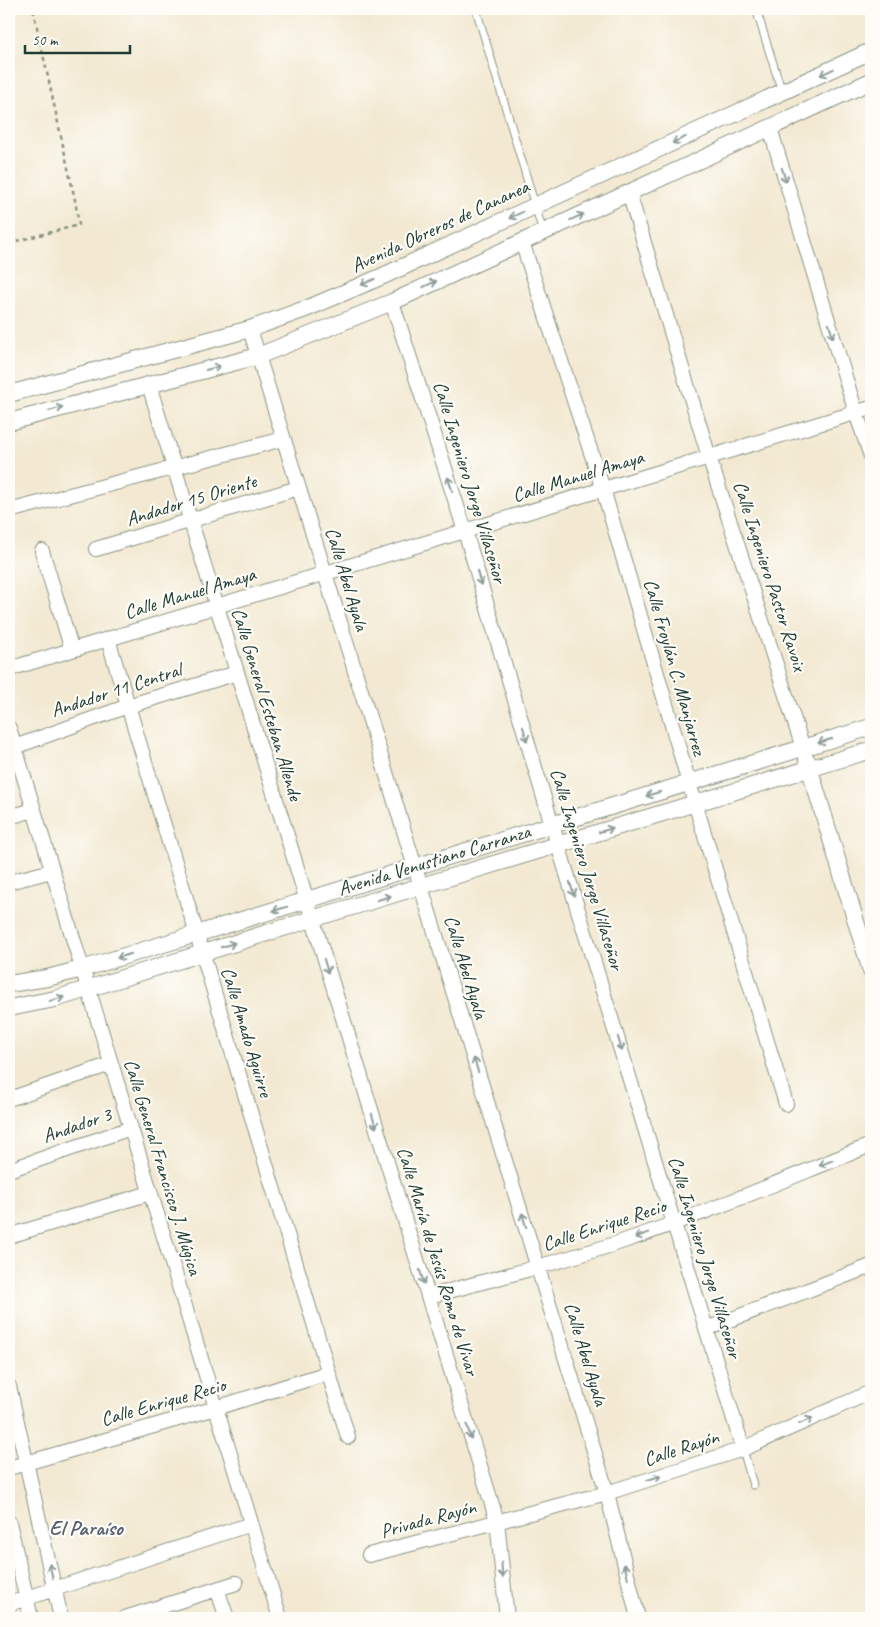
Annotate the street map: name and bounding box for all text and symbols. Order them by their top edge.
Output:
scale bar [25,22,130,54]
text: 50 m [32,31,59,50]
one-way arrow [820,67,835,77]
one-way arrow [672,135,687,145]
one-way arrow [780,167,790,183]
street label: Avenida Obreros de Cananea [347,173,534,278]
one-way arrow [509,210,524,220]
one-way arrow [569,211,584,221]
one-way arrow [361,278,376,288]
one-way arrow [422,279,437,289]
one-way arrow [827,322,837,338]
one-way arrow [204,362,220,372]
street label: Calle Ingeniero Jorge Villaseñor [427,378,513,588]
one-way arrow [47,404,63,413]
street label: Calle Manuel Amaya [509,444,648,508]
street label: Andador 15 Oriente [123,468,261,532]
one-way arrow [445,477,455,493]
street label: Calle Ingeniero Pastor Ravoix [728,478,813,676]
street label: Calle Abel Ayala [319,524,375,636]
street label: Calle Manuel Amaya [121,561,260,625]
one-way arrow [475,569,485,585]
street label: Calle Froylán C. Manjarrez [638,576,713,760]
street label: Calle General Esteban Allende [226,605,309,805]
street label: Andador 11 Central [48,656,188,723]
one-way arrow [521,725,530,741]
one-way arrow [817,737,833,747]
street label: Calle Ingeniero Jorge Villaseñor [544,765,630,975]
one-way arrow [645,790,661,800]
street label: Avenida Venustiano Carranza [335,818,535,901]
one-way arrow [598,825,614,835]
one-way arrow [567,881,577,897]
one-way arrow [375,892,391,902]
one-way arrow [272,905,288,914]
street label: Calle Abel Ayala [438,912,494,1024]
one-way arrow [220,940,236,950]
one-way arrow [117,952,133,962]
one-way arrow [322,958,332,974]
street label: Calle Amado Aguirre [215,964,279,1101]
one-way arrow [48,993,64,1003]
one-way arrow [615,1036,625,1052]
street label: Calle General Francisco J. Múgica [118,1056,208,1280]
one-way arrow [471,1058,480,1073]
street label: Andador 3 [39,1101,117,1148]
one-way arrow [370,1113,379,1129]
street label: Calle María de Jesús Romo de Vivar [391,1144,485,1380]
street label: Calle Ingeniero Jorge Villaseñor [662,1153,748,1363]
one-way arrow [819,1159,834,1169]
street label: Calle Enrique Recio [539,1193,671,1257]
one-way arrow [518,1213,528,1229]
one-way arrow [634,1230,650,1240]
one-way arrow [417,1268,427,1284]
street label: Calle Abel Ayala [558,1299,614,1411]
street label: Calle Enrique Recio [98,1372,230,1432]
one-way arrow [798,1416,813,1426]
one-way arrow [465,1424,475,1440]
street label: Calle Rayón [640,1424,723,1472]
one-way arrow [645,1473,661,1482]
street label: Privada Rayón [378,1494,479,1544]
district label: El Paraíso [49,1515,124,1541]
one-way arrow [497,1561,507,1577]
one-way arrow [46,1563,55,1579]
one-way arrow [621,1563,630,1579]

